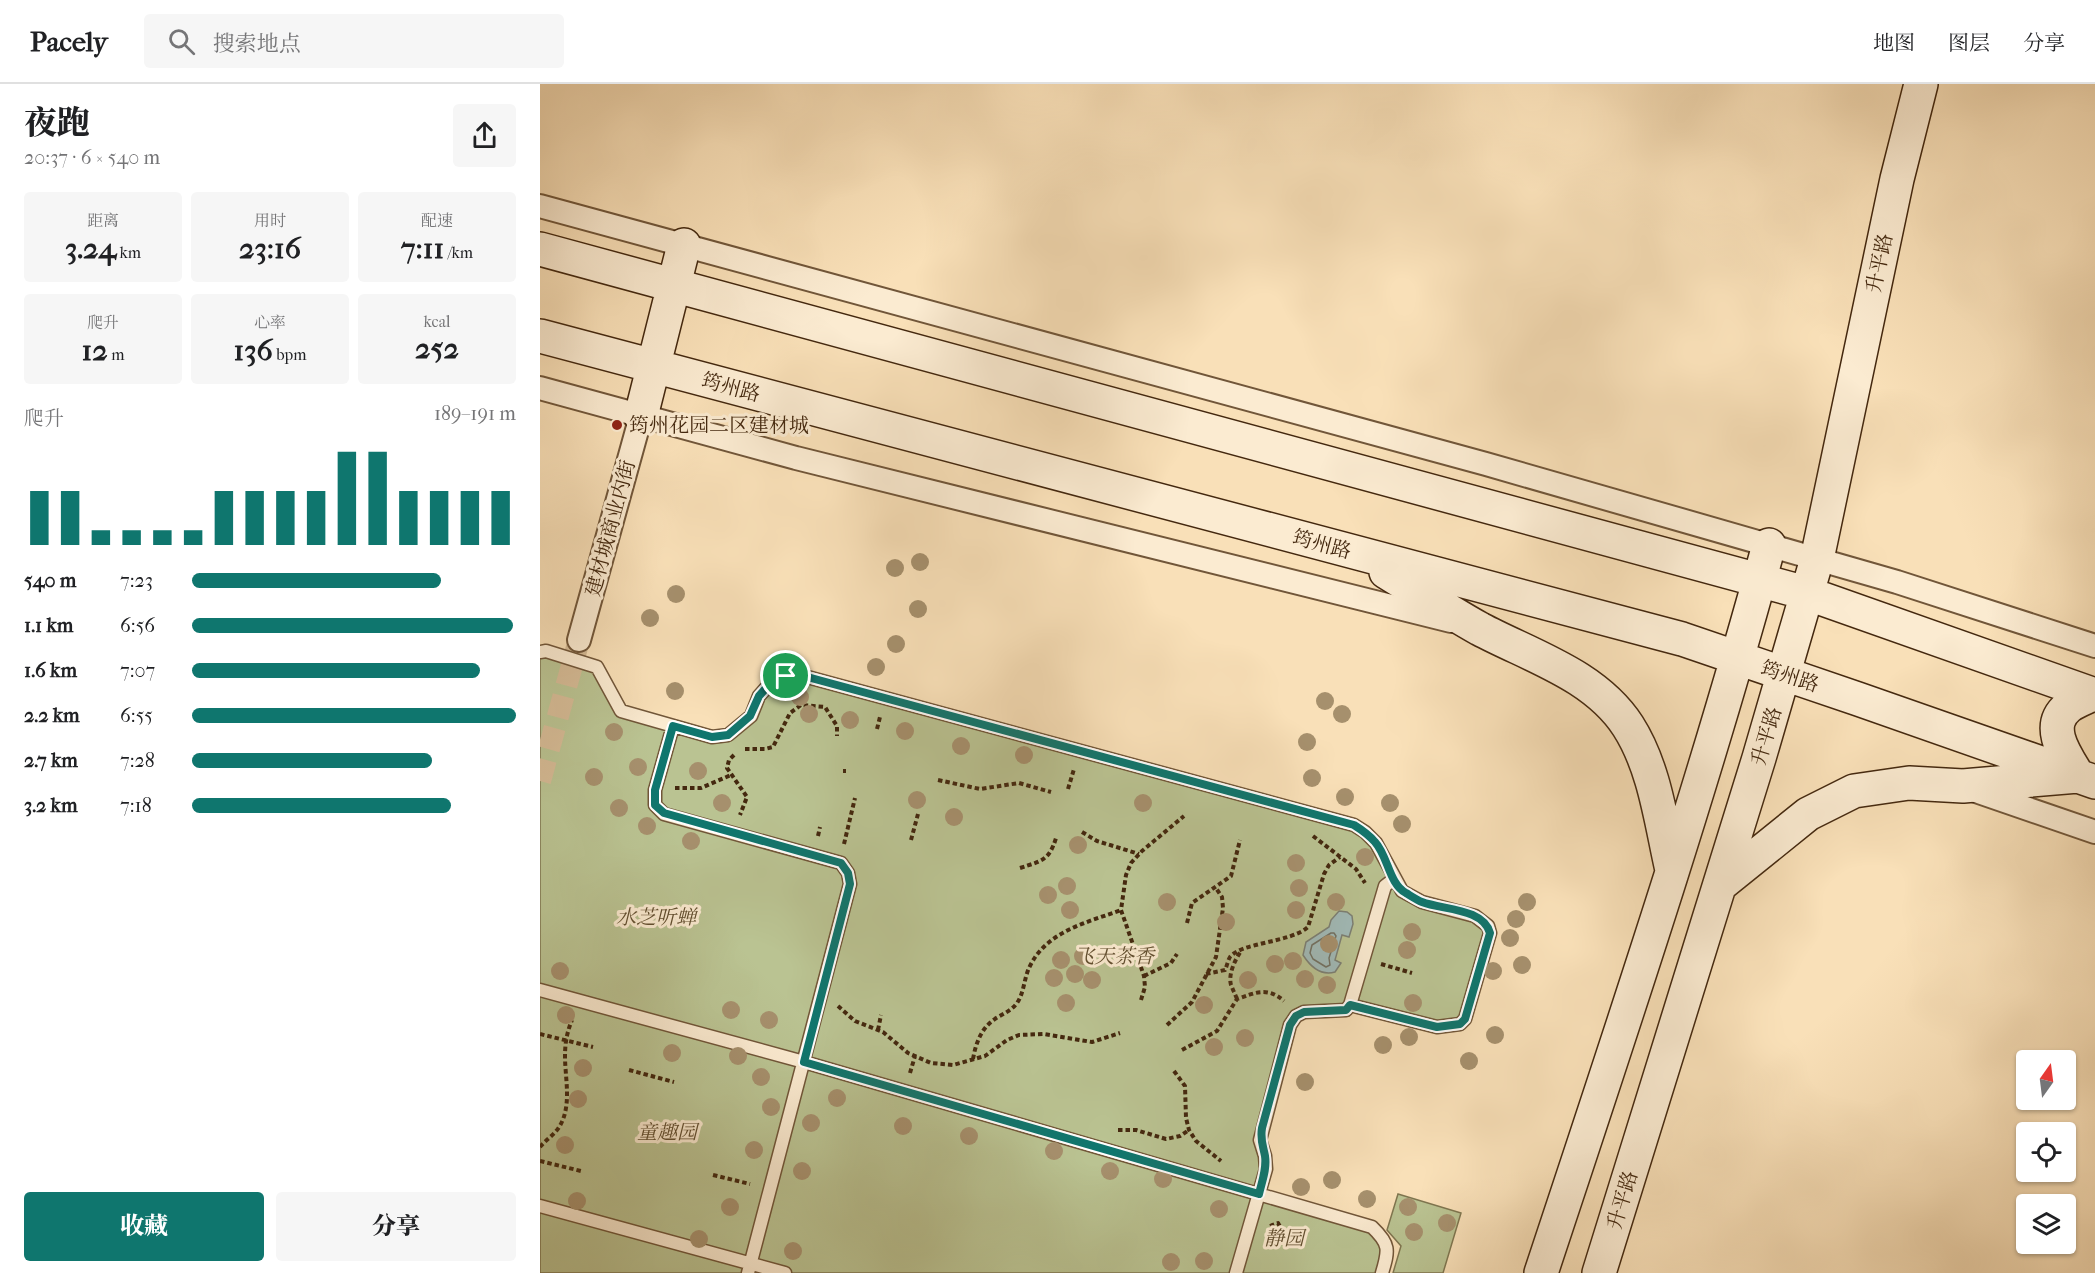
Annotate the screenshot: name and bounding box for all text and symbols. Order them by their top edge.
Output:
search box [144,14,564,68]
text: Pacely [30,25,108,58]
icon: search [165,25,198,58]
text: 搜索地点 [213,31,301,57]
text: 地图 [1873,31,1915,55]
text: 图层 [1948,31,1990,55]
text: 分享 [2023,31,2065,55]
text: 夜跑 [24,104,90,143]
button: share [453,104,516,167]
text: 20:37 · 6 × 540 m [24,146,160,169]
text: 距离 [87,211,119,230]
text: 用时 [254,211,286,230]
text: 配速 [421,211,453,230]
text: 3.24 [65,231,116,266]
text: 23:16 [239,231,301,266]
text: 7:11 [401,231,444,266]
street label: 升平路 [1862,231,1897,295]
text: km [116,243,141,262]
text: /km [444,243,473,262]
text: kcal [424,312,450,331]
text: 爬升 [87,313,119,332]
text: 心率 [254,313,286,332]
text: 252 [415,331,459,366]
text: 12 [82,333,108,368]
text: 136 [234,333,273,368]
text: m [108,345,124,364]
text: bpm [273,345,306,364]
street label: 筠州路 [699,369,763,406]
text: 189–191 m [434,402,516,425]
text: 爬升 [24,407,64,430]
place label: 筠州花园二区建材城 [629,414,809,437]
marker: 筠州花园二区建材城 [610,418,624,432]
street label: 建材城商业内街 [581,458,640,599]
street label: 筠州路 [1290,526,1354,563]
text: 540 m [24,569,76,592]
text: 7:23 [120,569,153,592]
text: 1.1 km [24,614,73,637]
text: 6:56 [120,614,155,637]
pin [760,650,811,701]
street label: 筠州路 [1758,656,1822,697]
text: 1.6 km [24,659,77,682]
text: 7:07 [120,659,155,682]
icon: arrive [769,659,802,692]
text: 2.2 km [24,704,80,727]
text: 6:55 [120,704,153,727]
street label: 升平路 [1747,704,1786,768]
text: 2.7 km [24,749,78,772]
text: 7:28 [120,749,155,772]
text: 3.2 km [24,794,78,817]
text: 7:18 [120,794,152,817]
park label: 水芝听蝉 [616,906,699,929]
park label: 飞天茶香 [1074,945,1157,968]
north arrow [2016,1050,2076,1110]
map controls [2016,1050,2076,1254]
park label: 童趣园 [637,1121,700,1144]
button: locate [2016,1122,2076,1182]
street label: 升平路 [1603,1168,1642,1232]
button: 收藏 [24,1192,264,1261]
button: 分享 [276,1192,516,1261]
button: layers [2016,1194,2076,1254]
park label: 静园 [1264,1227,1307,1250]

